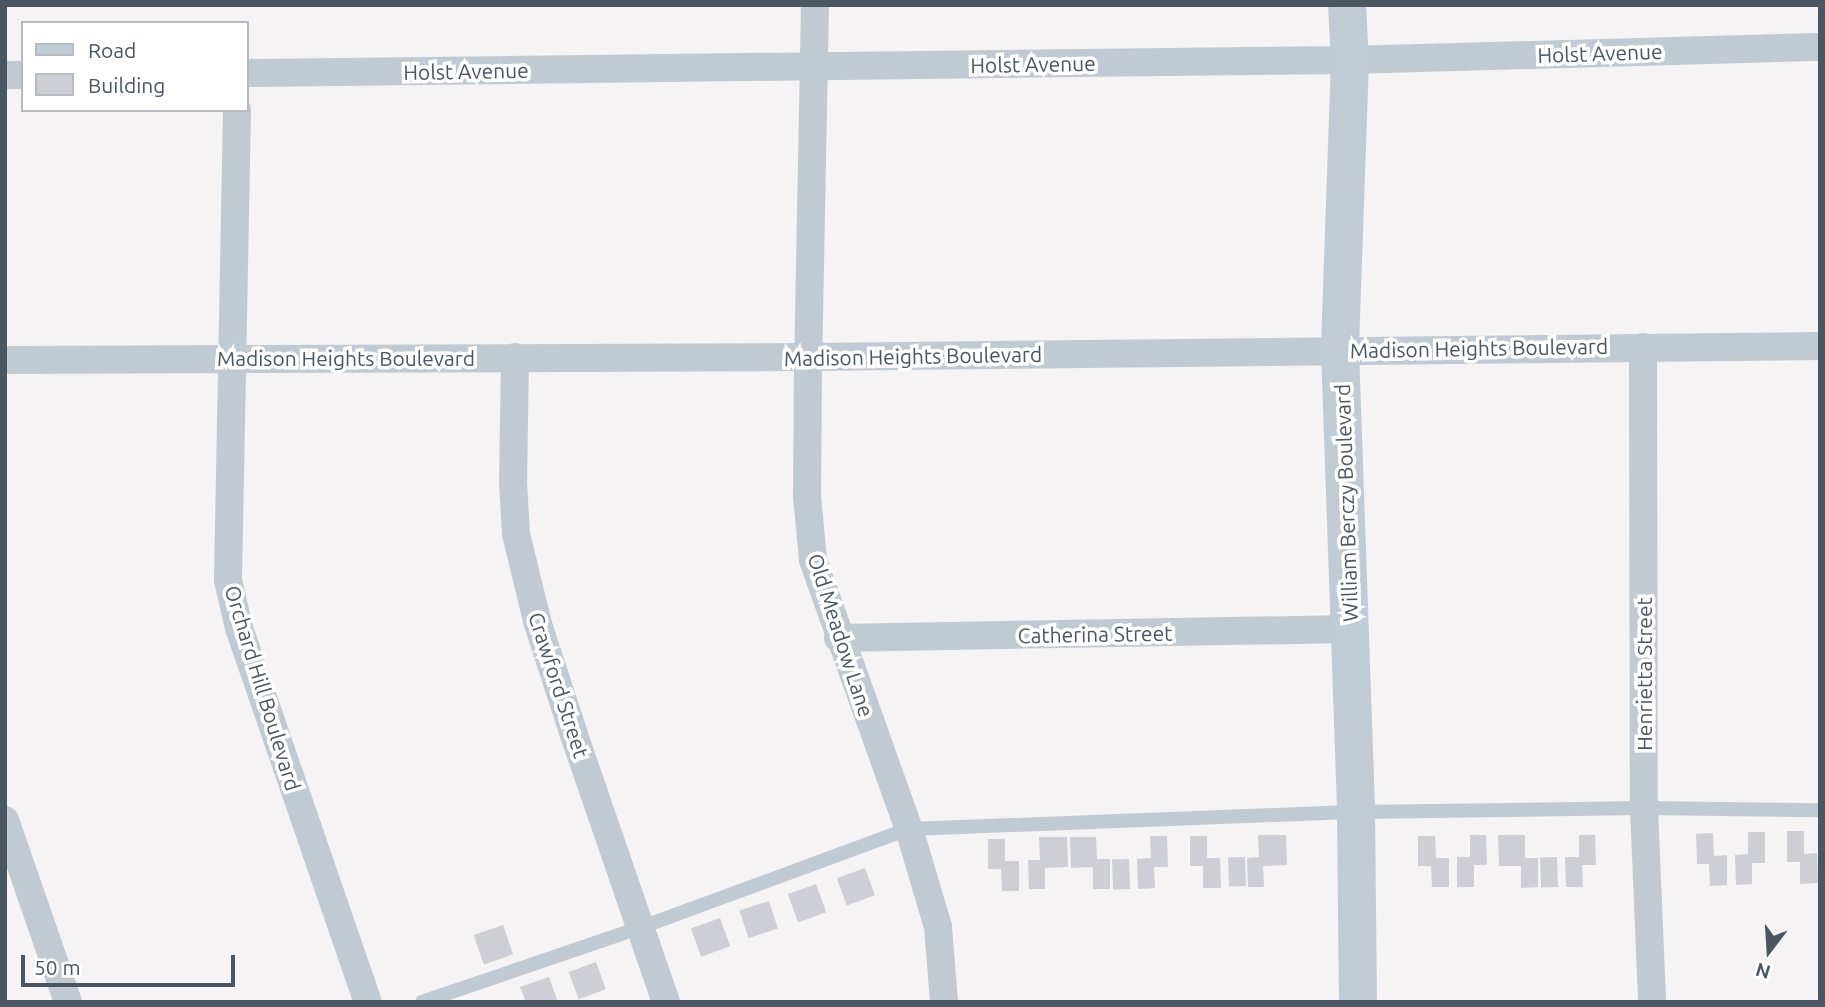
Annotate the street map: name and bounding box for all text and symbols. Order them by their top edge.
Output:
legend [21,21,248,112]
text: Road [88,38,136,62]
street label: Holst Avenue [1537,38,1663,68]
street label: Holst Avenue [970,50,1096,78]
street label: Holst Avenue [403,57,529,85]
text: Building [88,73,165,97]
street label: Madison Heights Boulevard [1350,333,1608,363]
street label: Madison Heights Boulevard [784,341,1042,371]
street label: Madison Heights Boulevard [217,345,475,371]
street label: William Berczy Boulevard [1329,384,1363,622]
street label: Old Meadow Lane [803,550,879,720]
street label: Orchard Hill Boulevard [220,582,306,794]
street label: Henrietta Street [1631,597,1657,751]
street label: Crawford Street [524,609,594,761]
street label: Catherina Street [1017,620,1173,648]
north arrow [1734,916,1804,986]
scale bar [24,940,238,984]
text: 50 m [34,955,81,979]
text: N [1753,958,1773,984]

